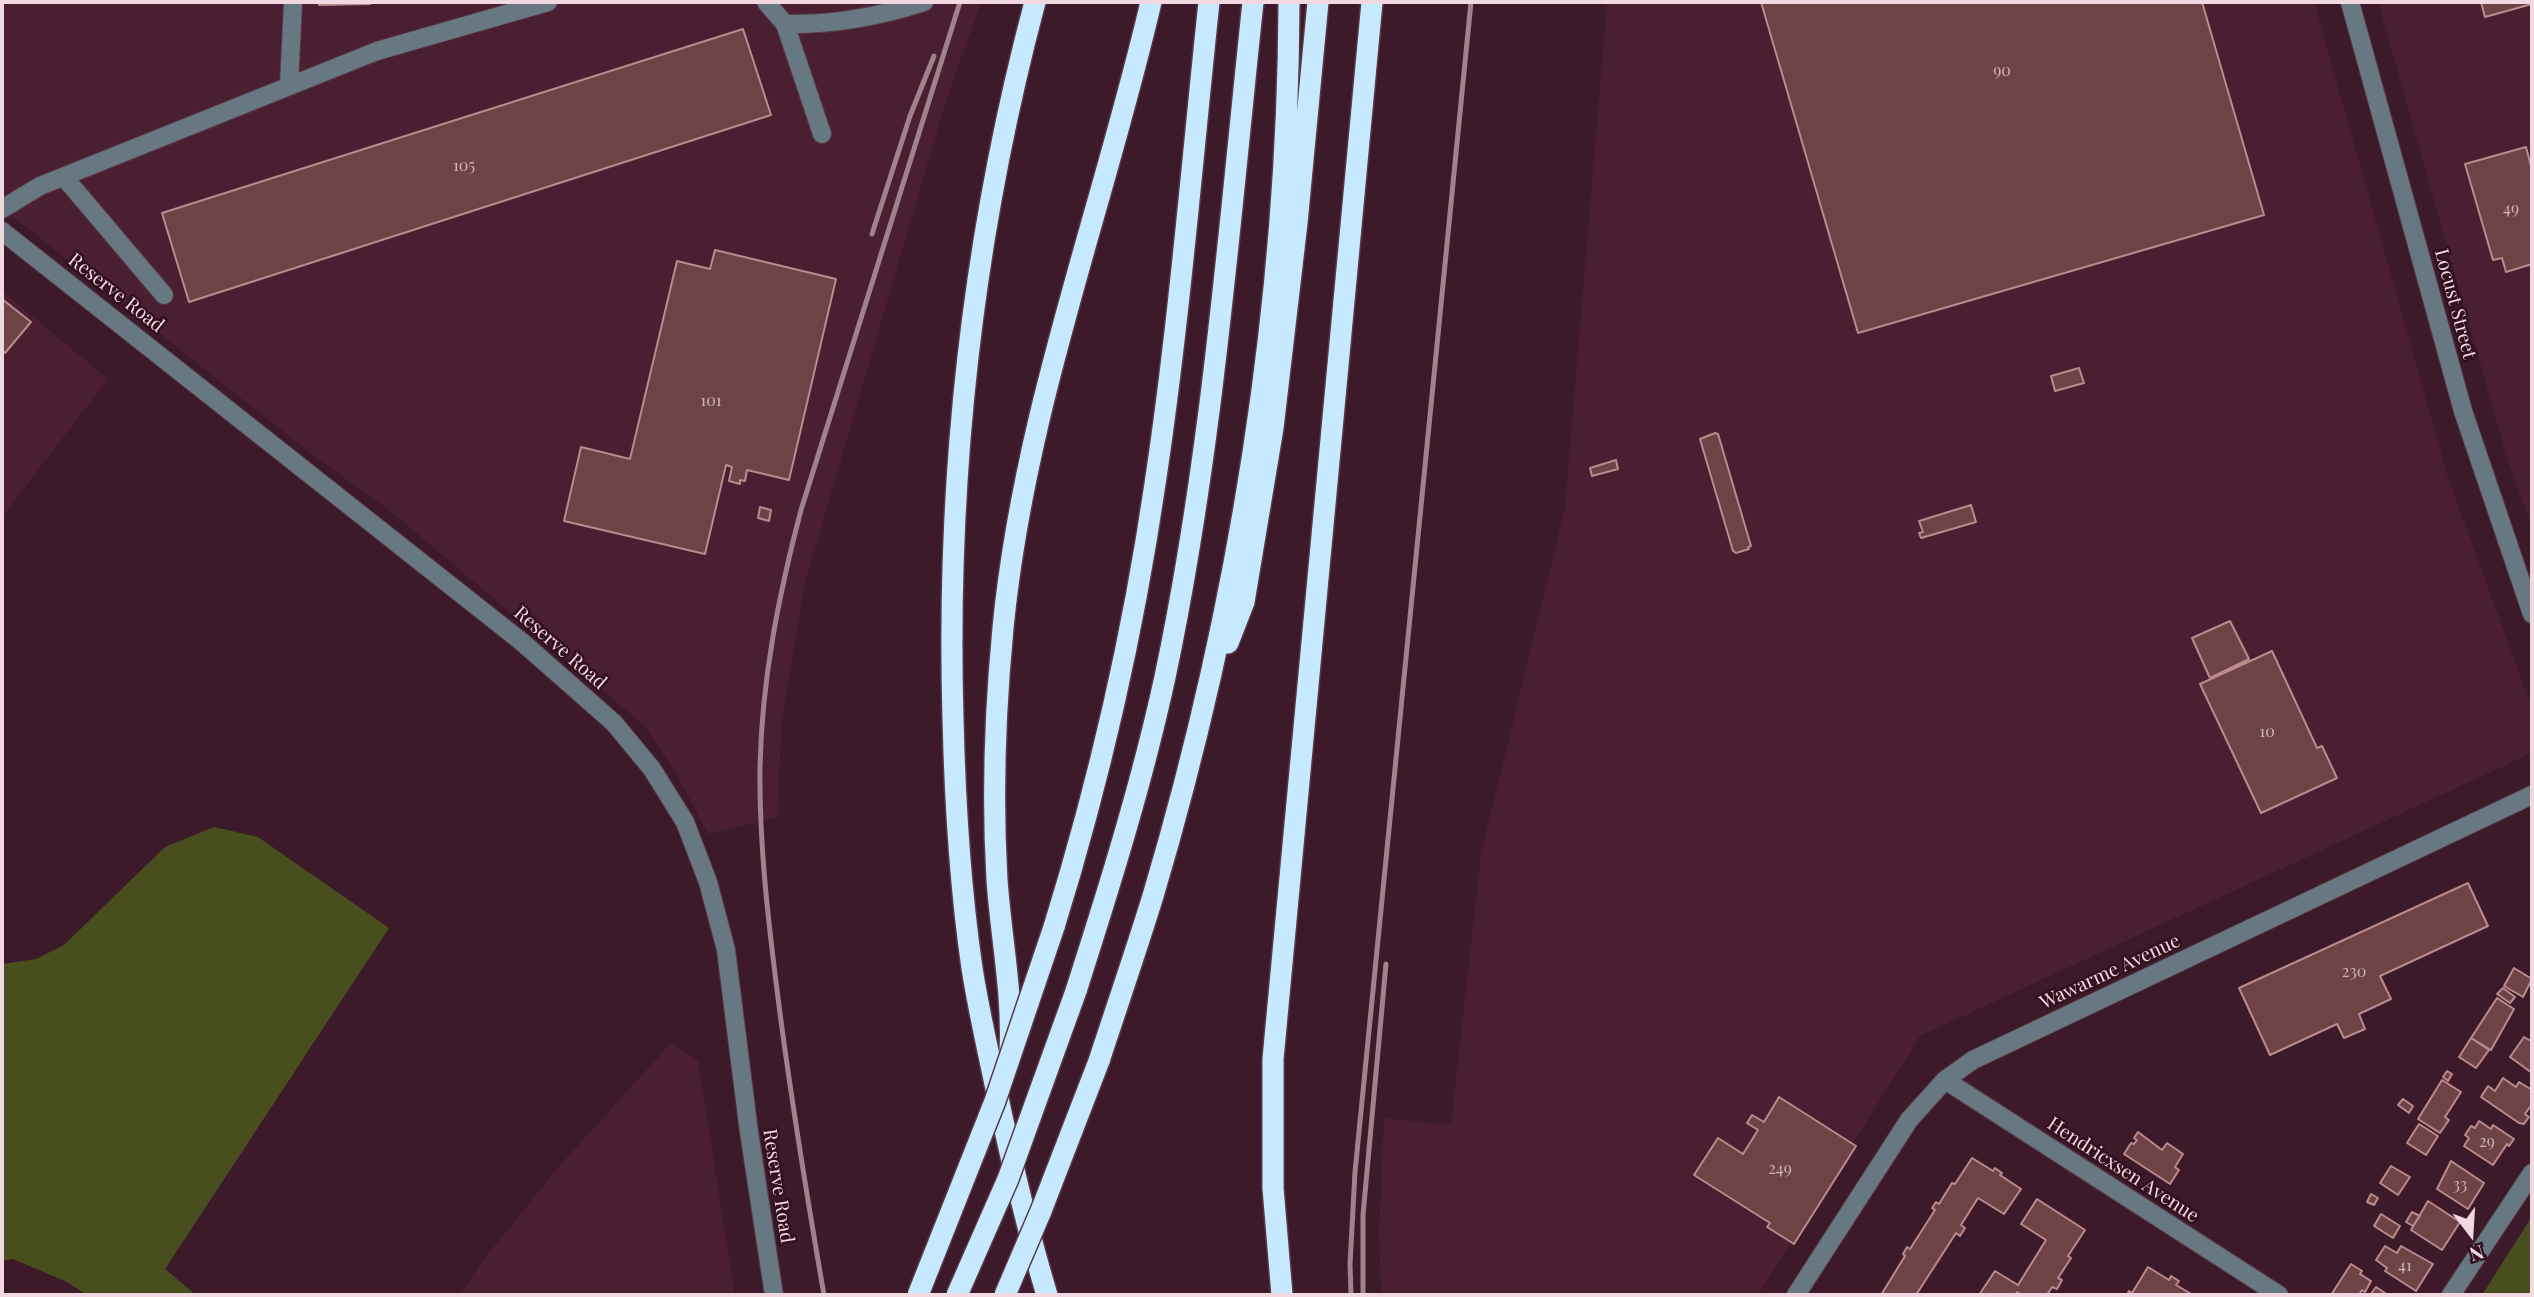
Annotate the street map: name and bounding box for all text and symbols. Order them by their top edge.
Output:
house number: 90 [1993,61,2011,81]
house number: 105 [453,156,475,176]
house number: 49 [2503,199,2519,219]
street label: Locust Street [2429,247,2481,361]
street label: Reserve Road [64,249,168,337]
house number: 101 [700,391,722,411]
street label: Reserve Road [509,602,611,694]
house number: 10 [2259,722,2275,742]
street label: Wawarme Avenue [2036,930,2184,1014]
house number: 230 [2342,962,2366,982]
street label: Hendricxsen Avenue [2043,1113,2203,1227]
street label: Reserve Road [758,1127,798,1245]
house number: 29 [2479,1132,2495,1152]
house number: 249 [1768,1159,1792,1179]
house number: 33 [2453,1175,2467,1195]
north arrow [2436,1199,2506,1269]
text: N [2467,1240,2488,1269]
house number: 41 [2398,1256,2412,1276]

